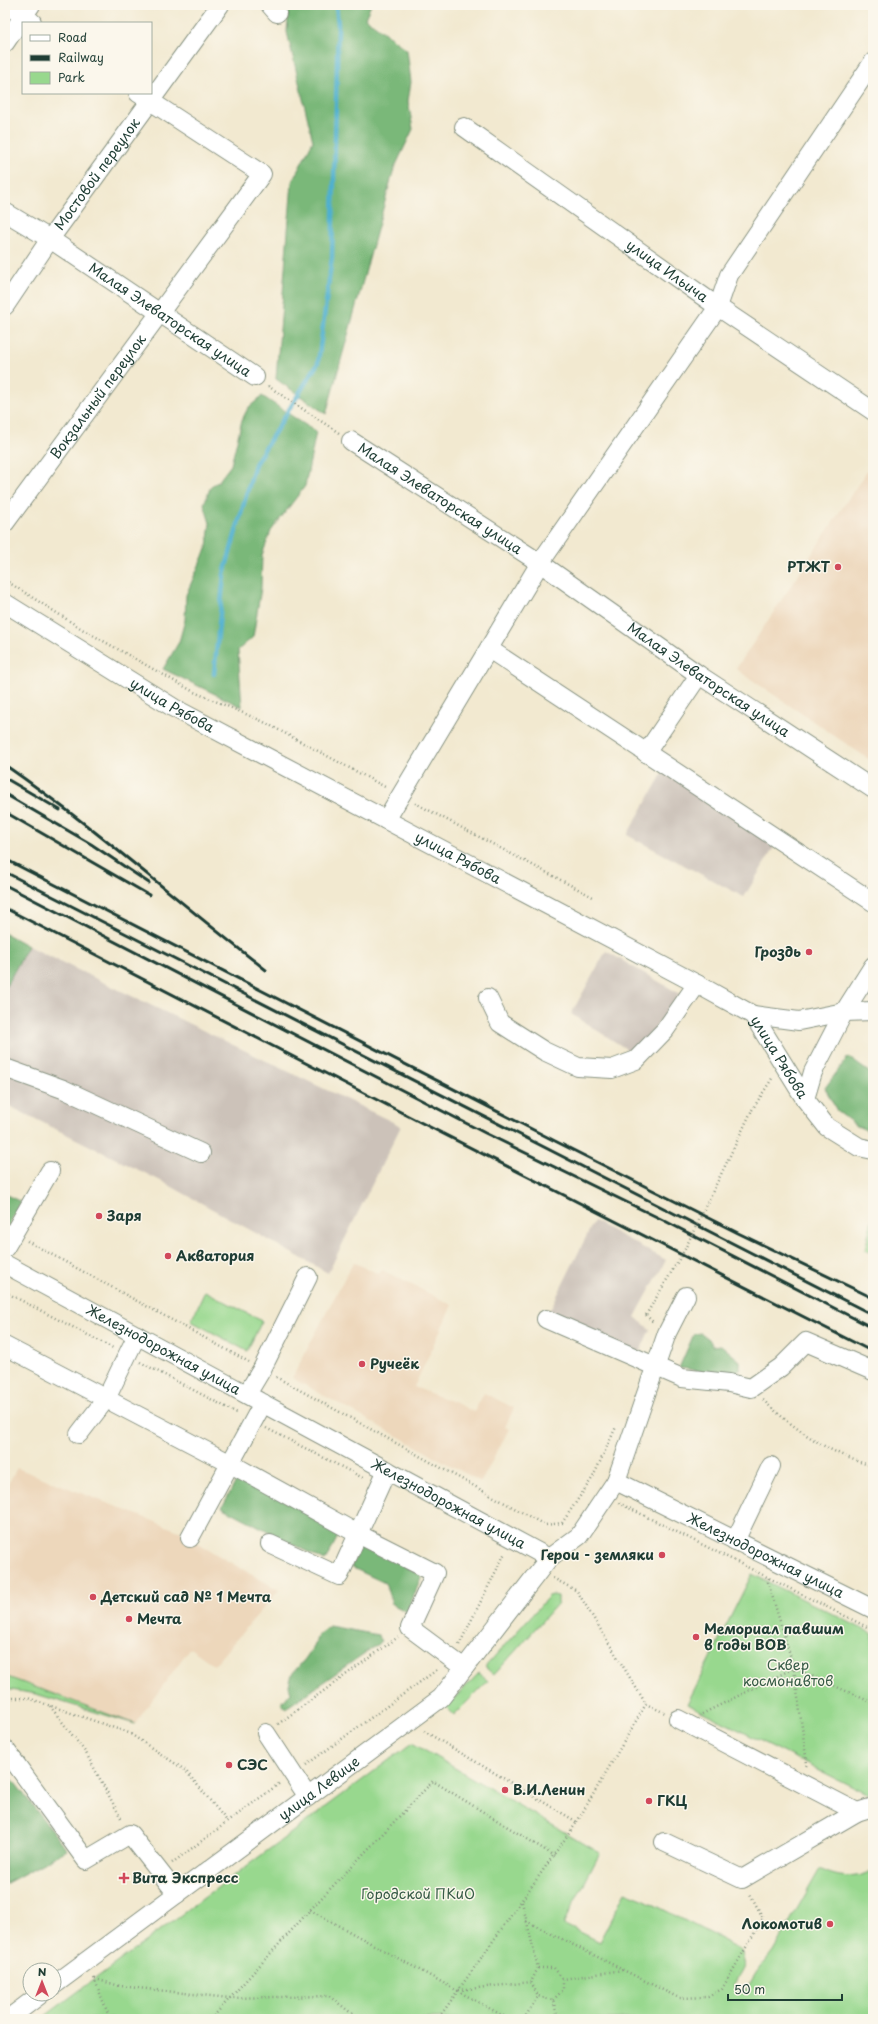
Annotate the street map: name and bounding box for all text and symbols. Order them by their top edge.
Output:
legend [22,22,152,94]
text: Road [58,28,87,46]
text: Railway [58,48,104,66]
text: Park [58,68,85,86]
street label: Мостовой переулок [49,113,145,234]
street label: улица Ильича [622,234,713,307]
street label: Малая Элеваторская улица [85,257,256,382]
street label: Вокзальный переулок [45,329,151,463]
street label: Малая Элеваторская улица [354,437,527,559]
place label: РТЖТ [787,556,831,577]
marker: РТЖТ [833,562,843,572]
street label: Малая Элеваторская улица [623,617,794,742]
street label: улица Рябова [126,672,219,738]
street label: улица Рябова [411,826,505,889]
place label: Гроздь [755,941,801,962]
marker: Гроздь [804,947,814,957]
street label: улица Рябова [746,1011,814,1103]
place label: Заря [106,1205,142,1226]
marker: Заря [94,1211,104,1221]
place label: Акватория [176,1245,254,1266]
marker: Акватория [163,1251,173,1261]
street label: Железнодорожная улица [83,1299,245,1400]
place label: Ручеёк [370,1353,419,1374]
marker: Ручеёк [357,1359,367,1369]
street label: Железнодорожная улица [368,1453,530,1554]
street label: Железнодорожная улица [684,1507,848,1603]
place label: Герои - земляки [541,1544,654,1565]
marker: Герои - земляки [657,1550,667,1560]
place label: Детский сад № 1 Мечта [100,1586,272,1607]
marker: Детский сад № 1 Мечта [88,1592,98,1602]
place label: Мечта [137,1608,182,1629]
marker: Мечта [124,1614,134,1624]
place label: Мемориал павшим в годы ВОВ [704,1618,844,1655]
marker: Мемориал павшим в годы ВОВ [691,1632,701,1642]
park label: Сквер космонавтов [743,1654,833,1691]
street label: улица Левице [274,1751,364,1825]
place label: СЭС [237,1754,268,1775]
marker: СЭС [224,1760,234,1770]
place label: В.И.Ленин [513,1779,586,1800]
marker: В.И.Ленин [500,1785,510,1795]
place label: ГКЦ [657,1790,687,1811]
marker: ГКЦ [644,1796,654,1806]
place label: Вита Экспресс [132,1867,239,1888]
marker: Вита Экспресс [119,1873,129,1883]
park label: Городской ПКиО [361,1883,475,1904]
place label: Локомотив [742,1913,822,1934]
marker: Локомотив [825,1919,835,1929]
north arrow [22,1962,62,2002]
text: N [38,1963,47,1980]
scale bar [728,1976,842,2002]
text: 50 m [734,1980,765,1998]

